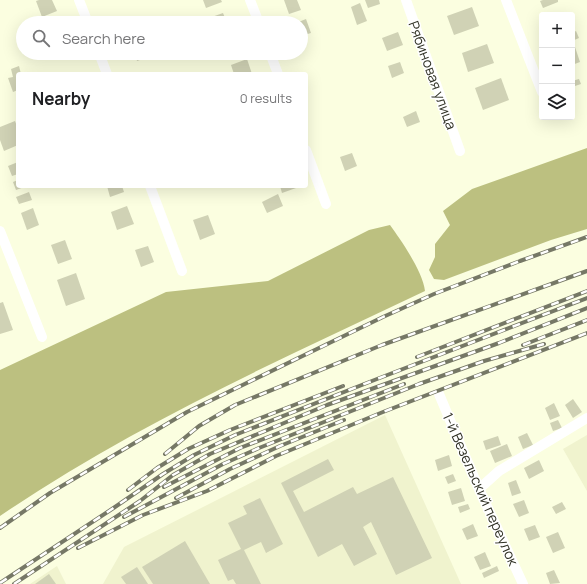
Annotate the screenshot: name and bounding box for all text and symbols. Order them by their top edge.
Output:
map controls [539,12,575,120]
button: + [539,12,575,48]
search box [16,16,308,60]
street label: Рябиновая улица [405,18,461,132]
icon: search [30,27,52,49]
text: Search here [62,28,145,49]
button: − [539,48,575,84]
button: layers [539,84,575,120]
text: Nearby [32,87,90,110]
text: 0 results [240,89,292,107]
street label: 1-й Везельский переулок [439,409,524,570]

